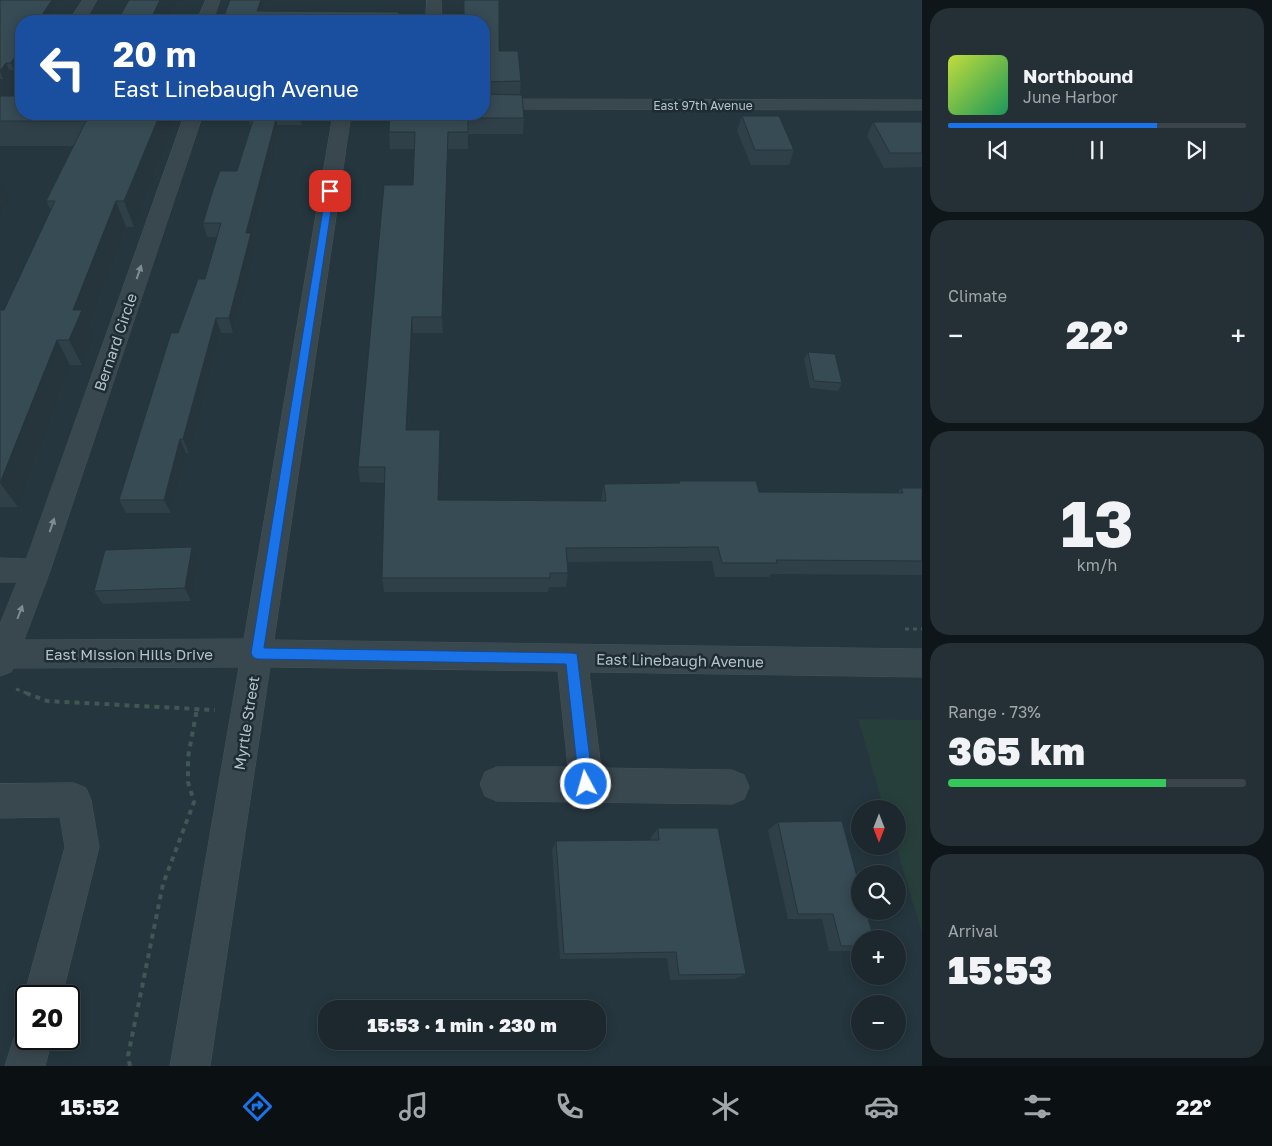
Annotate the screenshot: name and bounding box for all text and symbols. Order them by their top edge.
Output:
text: 20 m [113,33,196,75]
icon: left [30,35,95,100]
text: Northbound [1023,64,1133,87]
text: East Linebaugh Avenue [113,75,359,102]
text: June Harbor [1023,87,1118,107]
street label: East 97th Avenue [653,98,753,113]
icon: previous [984,136,1012,164]
icon: pause [1083,136,1111,164]
icon: next [1182,136,1210,164]
pin [309,170,351,212]
icon: arrive [316,177,344,205]
one-way arrow [136,264,144,279]
text: Climate [948,286,1007,306]
street label: Bernard Circle [90,290,140,393]
text: 22° [1066,312,1128,357]
text: − [948,319,963,352]
text: + [1231,319,1246,352]
text: 13 [1060,483,1134,561]
one-way arrow [49,517,56,532]
text: km/h [1077,555,1117,575]
one-way arrow [16,604,24,619]
street label: East Mission Hills Drive [45,645,213,663]
street label: East Linebaugh Avenue [596,650,764,670]
street label: Myrtle Street [230,675,262,771]
text: Range · 73% [948,702,1041,722]
text: 365 km [948,728,1085,773]
position arrow [559,757,611,809]
north arrow [851,800,906,855]
map controls [851,800,906,1050]
button: search [851,865,906,920]
text: Arrival [948,921,998,941]
button: + [851,930,906,985]
text: 15:53 [948,947,1052,992]
speed limit sign: 20 [15,985,80,1050]
button: − [851,995,906,1050]
text: 15:53 · 1 min · 230 m [367,1013,557,1036]
icon: directions [240,1089,275,1124]
icon: music [396,1089,431,1124]
icon: phone [552,1089,587,1124]
icon: climate [708,1089,743,1124]
icon: car [864,1089,899,1124]
icon: filters [1020,1089,1055,1124]
text: 15:52 [60,1093,119,1120]
text: 22° [1176,1093,1211,1120]

